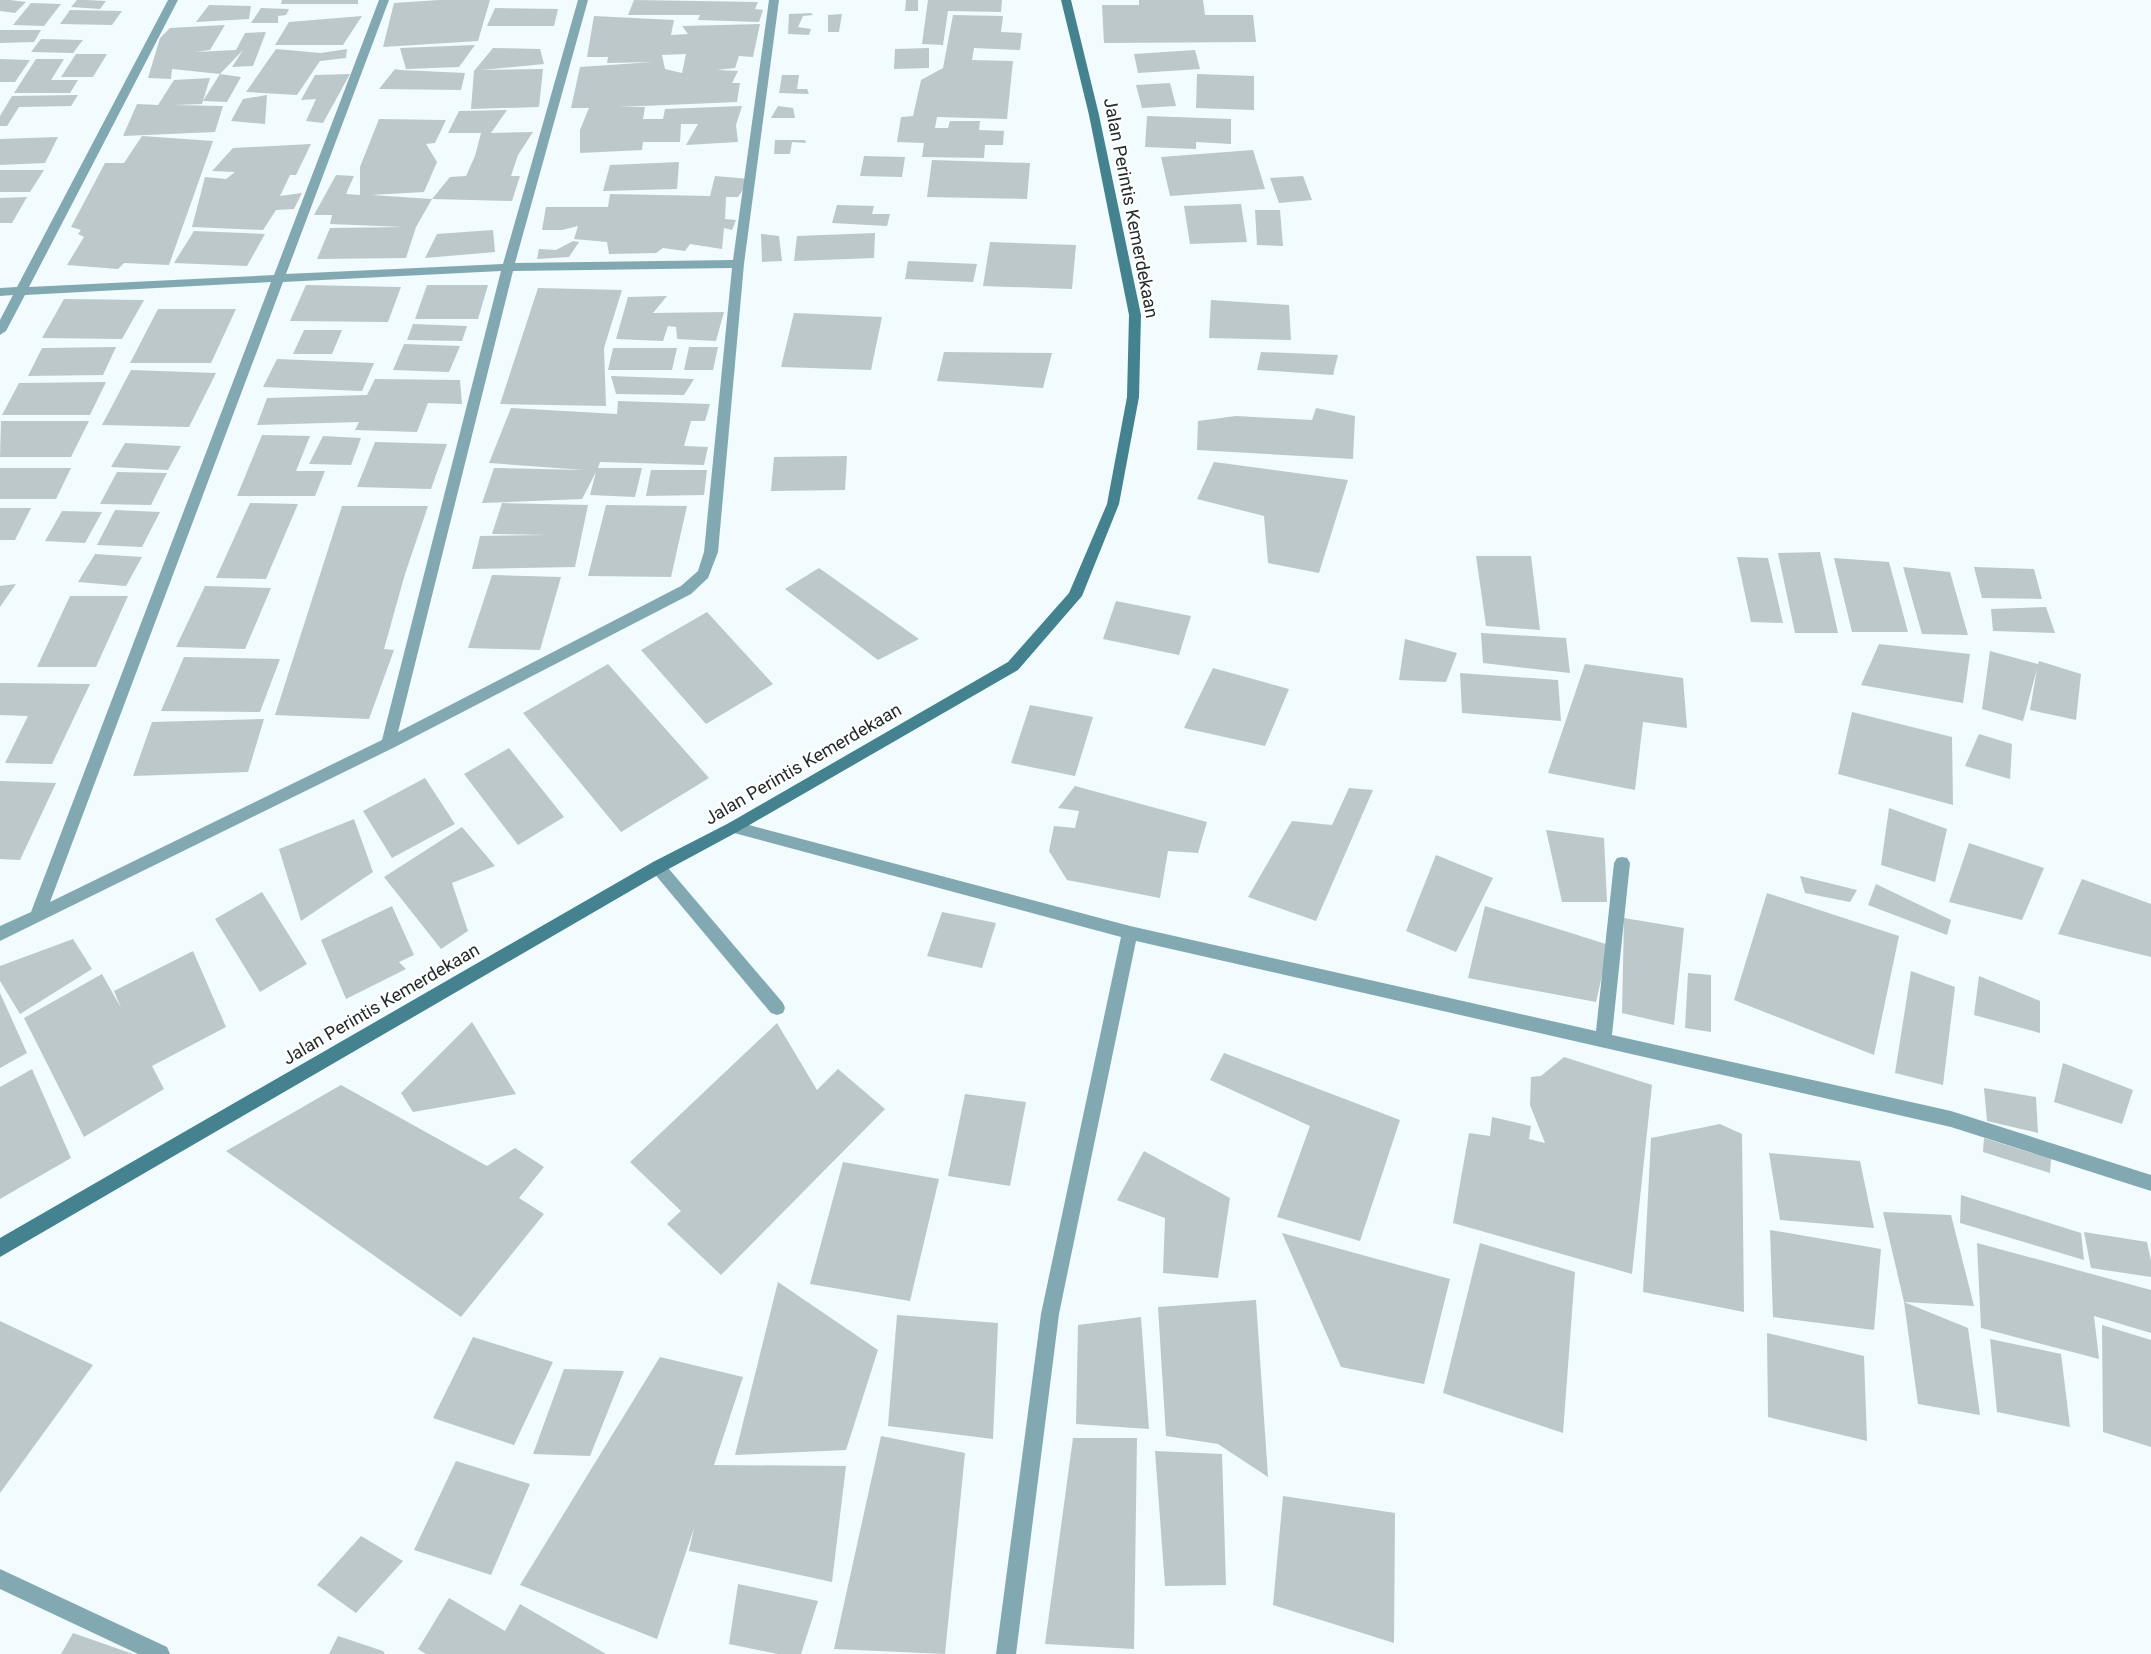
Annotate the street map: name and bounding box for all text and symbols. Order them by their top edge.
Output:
street label: Jalan Perintis Kemerdekaan [1100,96,1163,320]
street label: Jalan Perintis Kemerdekaan [701,699,905,829]
street label: Jalan Perintis Kemerdekaan [279,939,483,1069]

